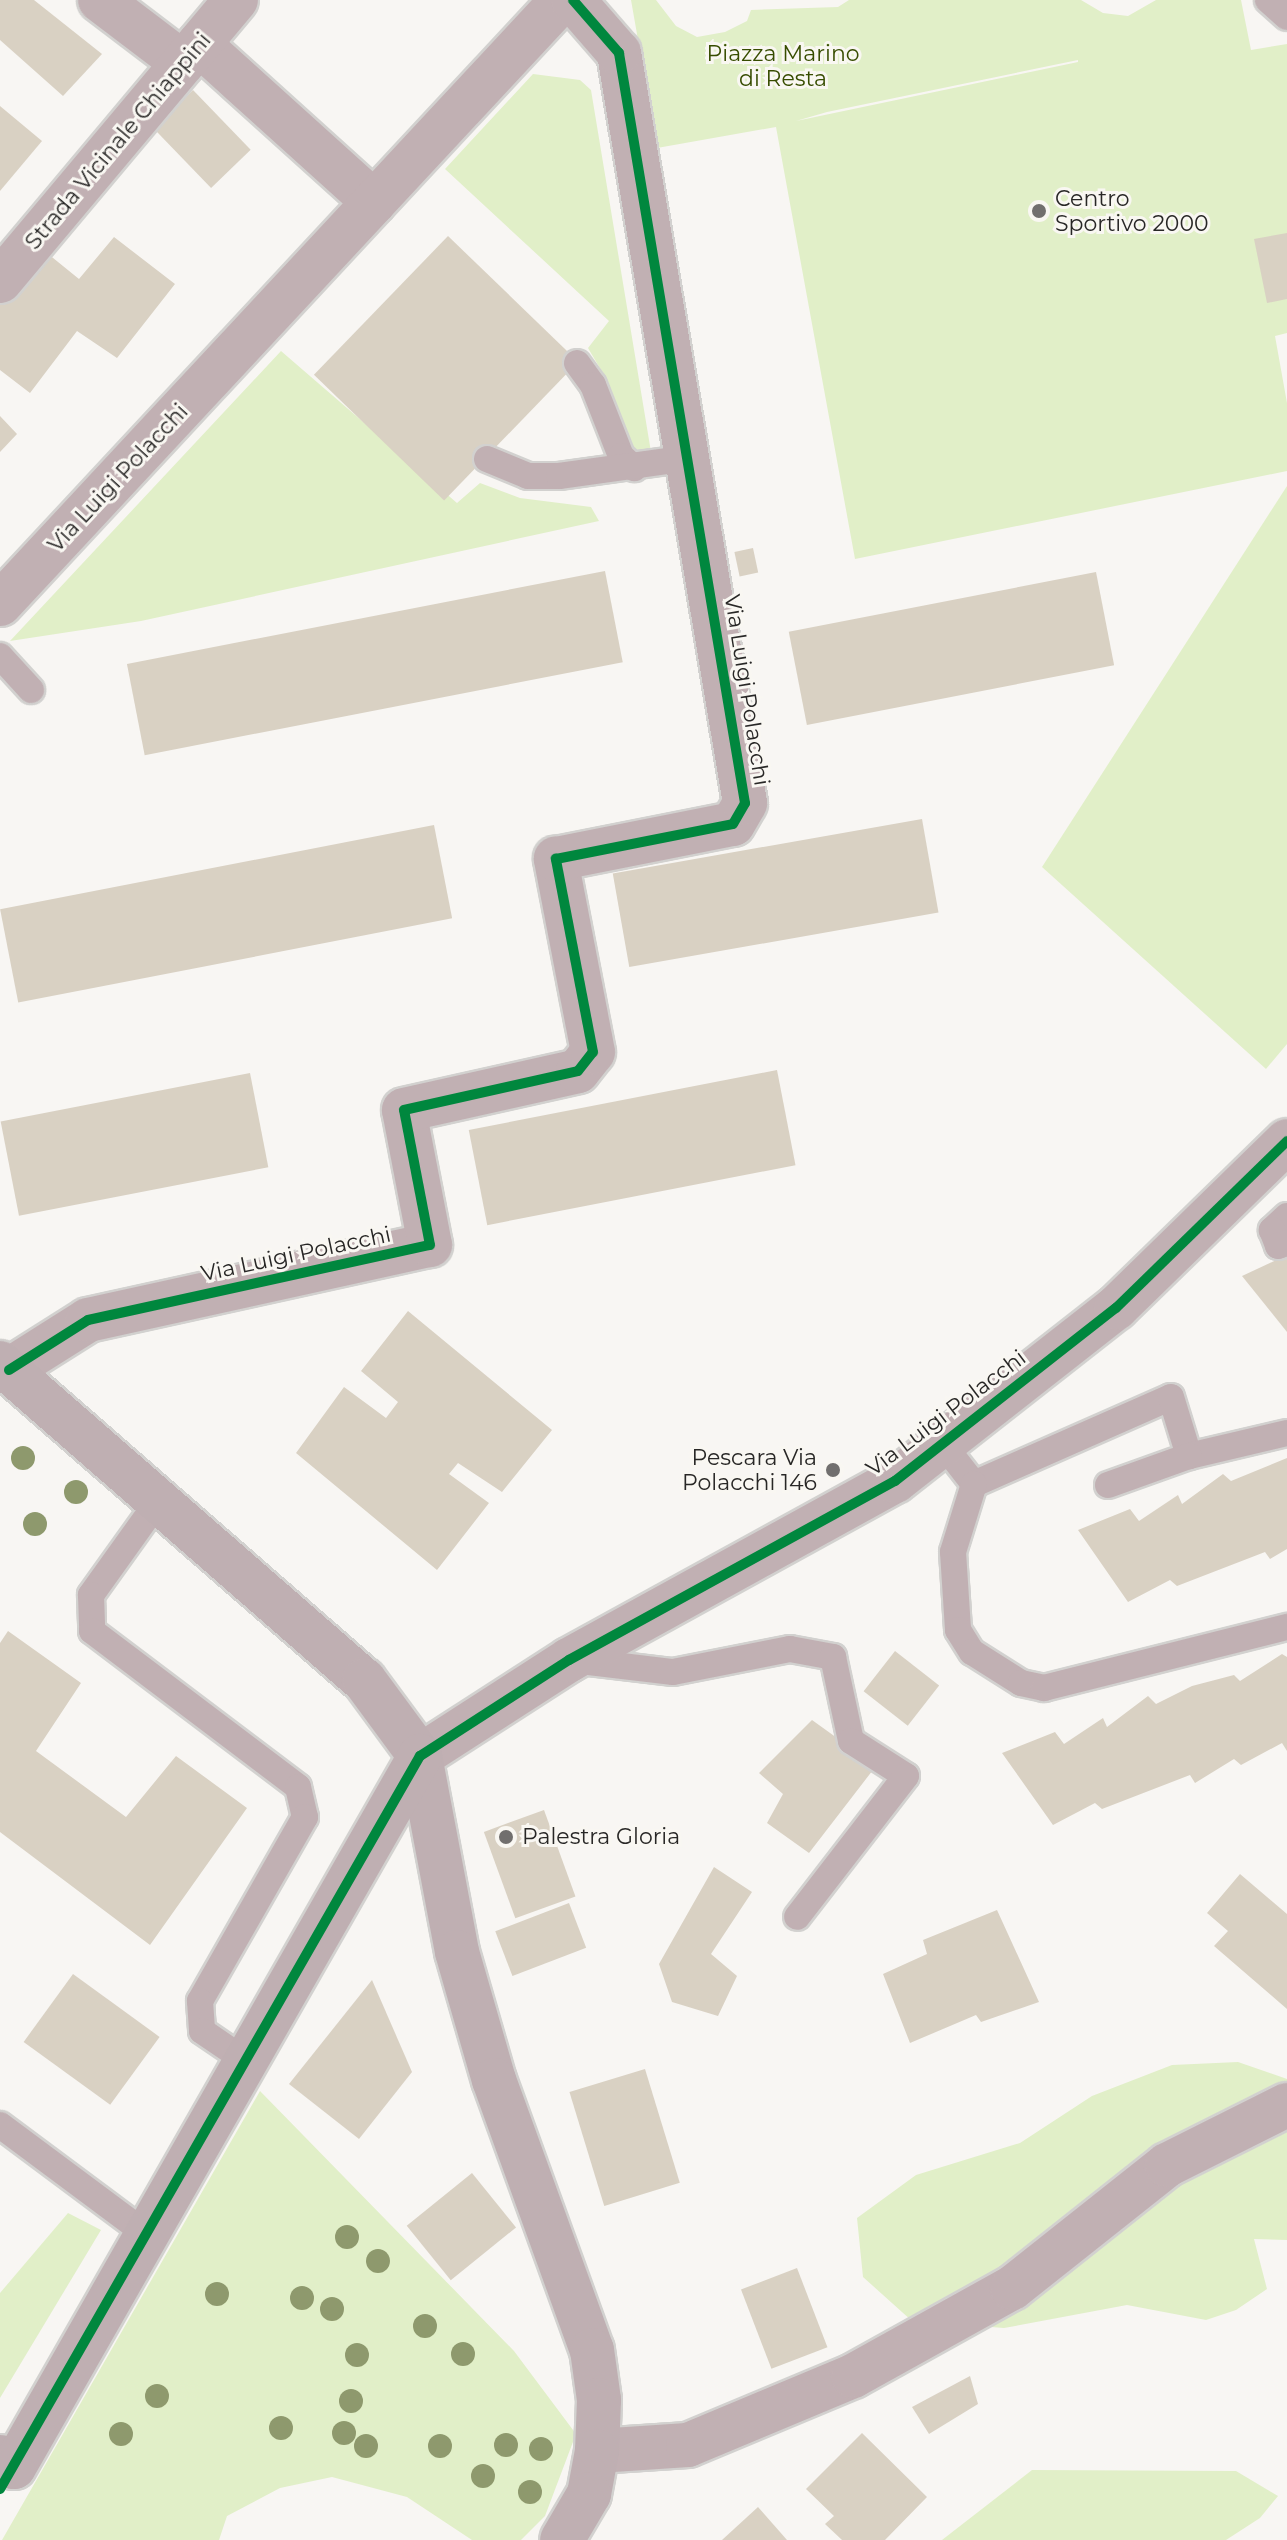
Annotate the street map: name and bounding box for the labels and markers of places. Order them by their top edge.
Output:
place label: Centro Sportivo 2000 [1055,185,1209,236]
marker: Centro Sportivo 2000 [1030,202,1048,220]
place label: Pescara Via Polacchi 146 [682,1444,817,1496]
marker: Pescara Via Polacchi 146 [824,1461,842,1479]
place label: Palestra Gloria [522,1824,680,1850]
marker: Palestra Gloria [497,1828,515,1846]

